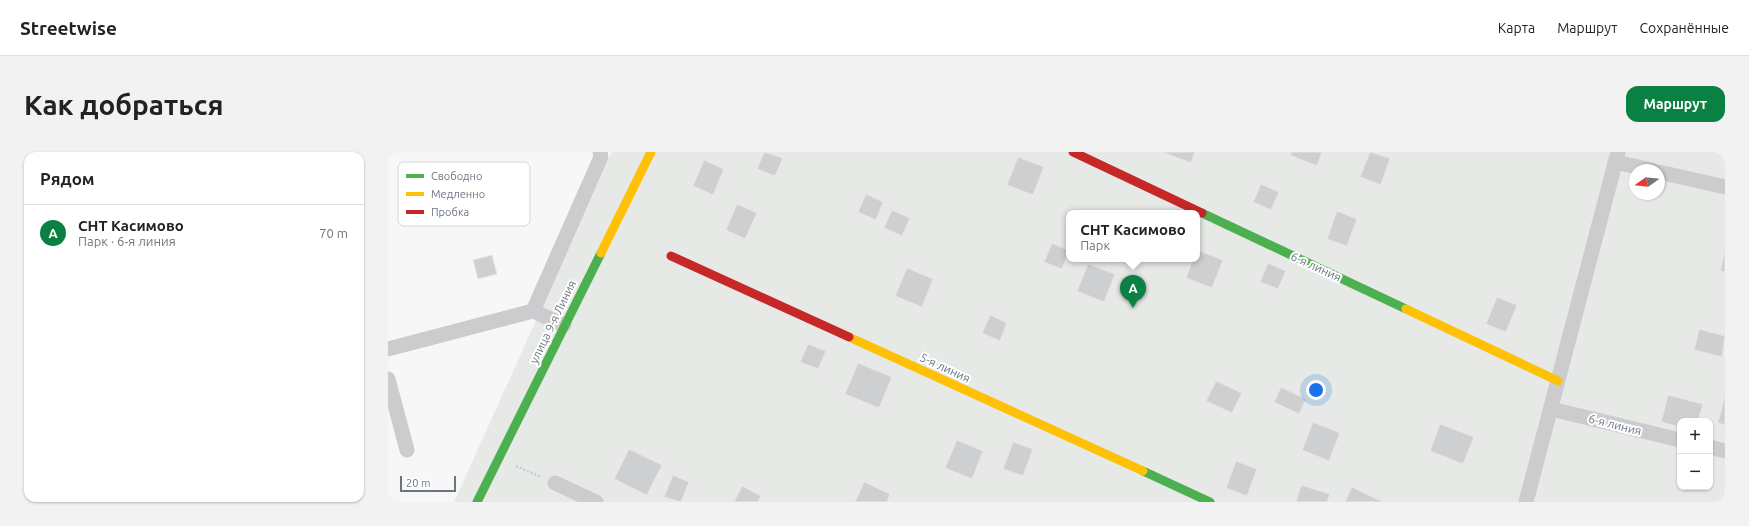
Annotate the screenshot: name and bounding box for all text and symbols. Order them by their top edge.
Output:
text: Streetwise [20,17,117,39]
text: Карта [1498,20,1535,36]
text: Маршрут [1557,20,1618,36]
text: Сохранённые [1640,20,1729,36]
button: Маршрут [1626,86,1725,122]
text: Как добраться [24,89,223,120]
legend [398,162,530,226]
north arrow [1629,164,1665,200]
text: Рядом [40,169,95,188]
text: Свободно [431,170,482,182]
text: Медленно [431,188,485,200]
text: Пробка [431,206,469,218]
popup [1066,210,1200,262]
text: СНТ Касимово [78,217,184,234]
text: СНТ Касимово [1080,221,1186,238]
text: A [48,226,58,240]
text: 70 m [319,226,348,240]
text: Парк · 6-я линия [78,234,176,248]
text: Парк [1080,238,1110,252]
street label: 6-я линия [1289,249,1343,284]
pin: A [1120,275,1146,308]
street label: улица 9-я Линия [527,278,578,366]
street label: 5-я линия [918,350,972,385]
your location [1306,380,1326,400]
street label: 6-я линия [1587,412,1643,437]
map controls [1677,418,1713,490]
button: + [1677,418,1713,454]
button: − [1677,454,1713,490]
scale bar [400,474,456,493]
text: 20 m [406,477,430,489]

